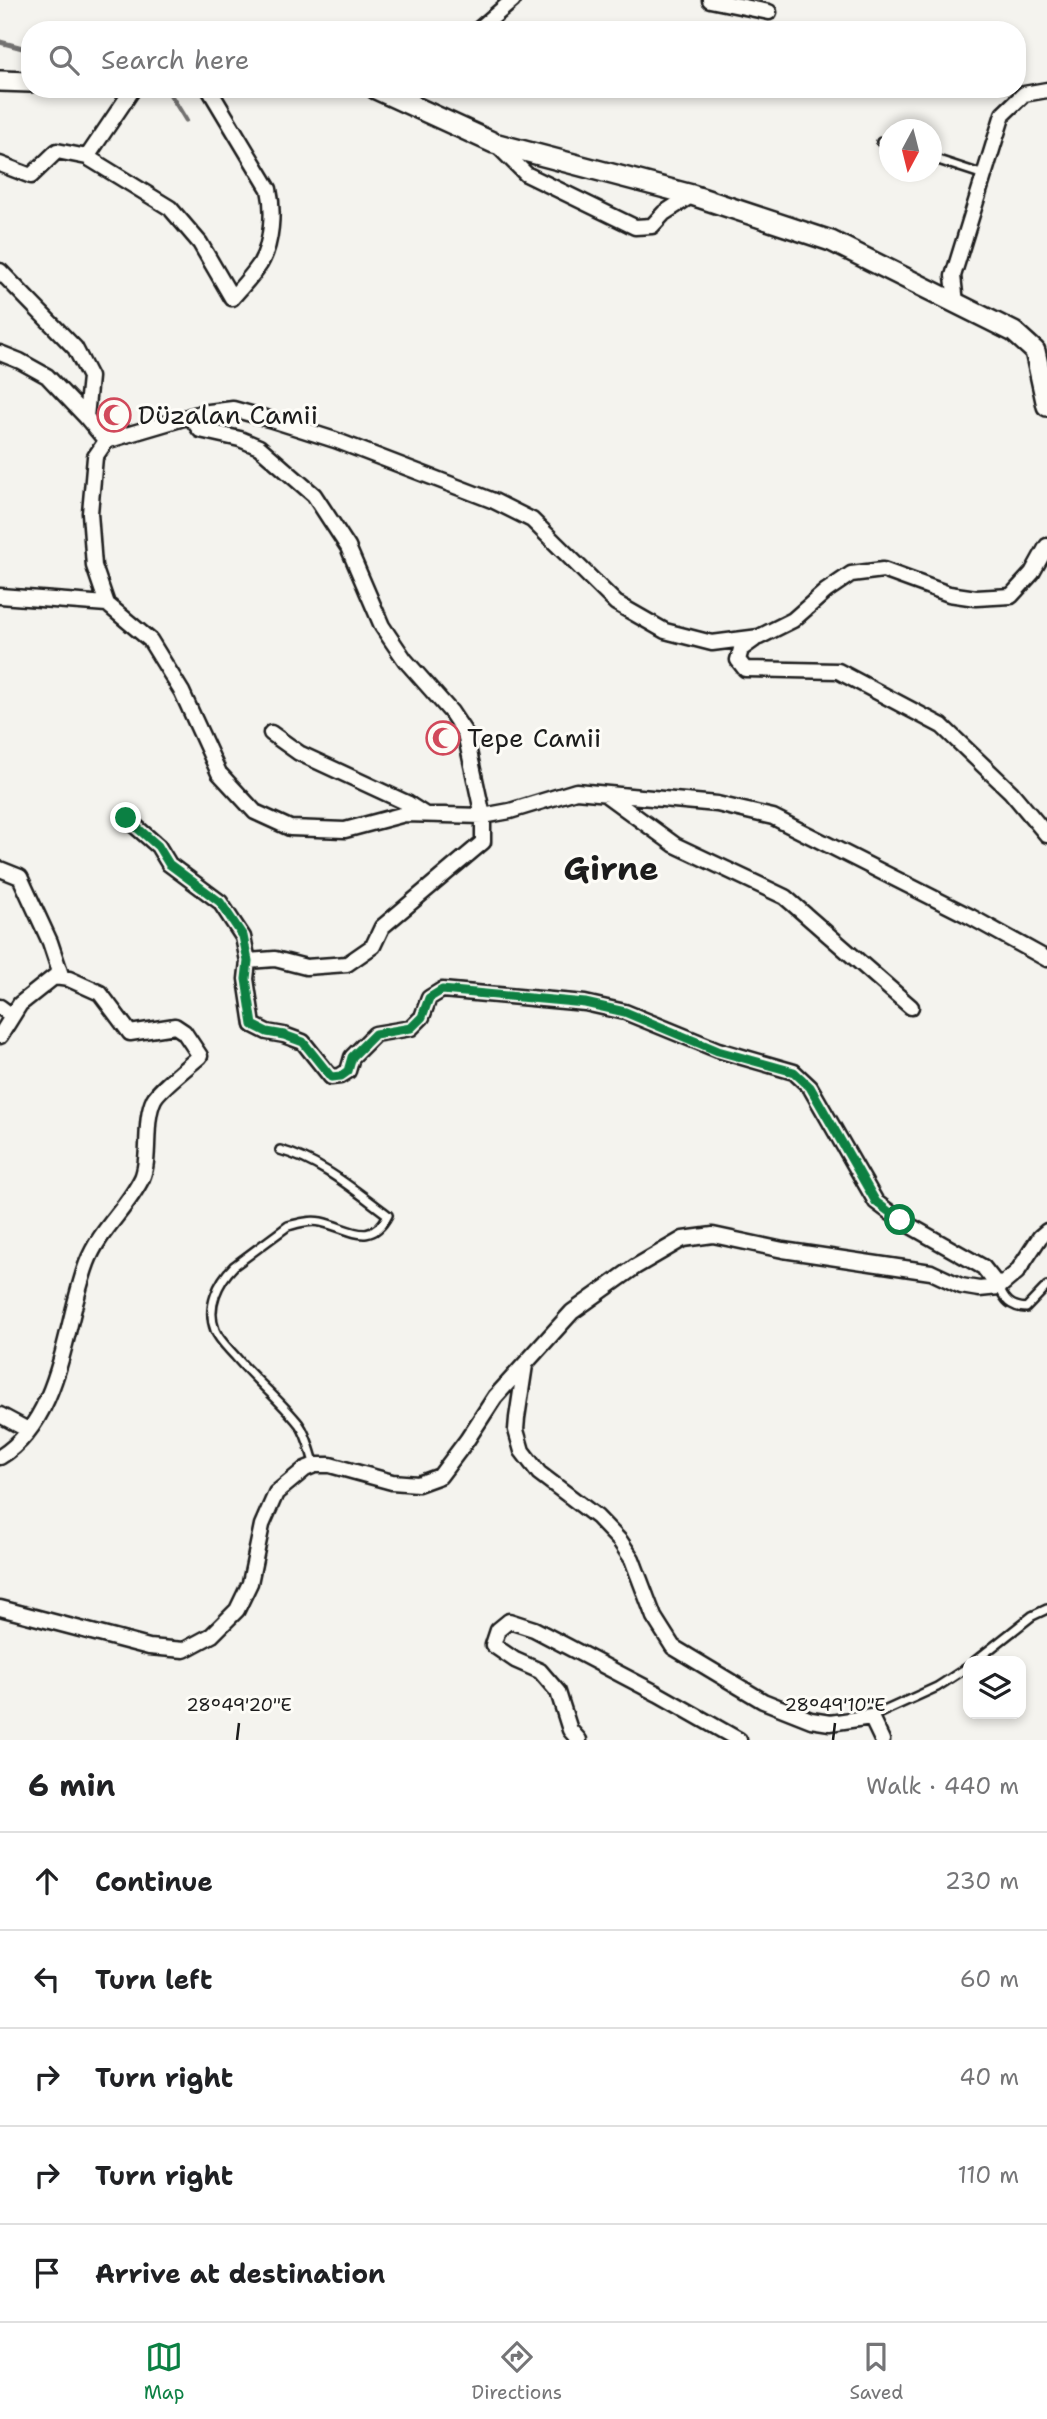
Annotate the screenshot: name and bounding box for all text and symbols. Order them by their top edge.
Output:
search box [21,21,1026,98]
icon: search [45,41,83,79]
text: Search here [101,42,250,77]
north arrow [879,119,942,182]
mosque icon: Düzalan Camii [95,396,133,434]
place label: Düzalan Camii [138,397,318,432]
mosque icon: Tepe Camii [424,719,462,757]
place label: Tepe Camii [467,720,601,755]
route end [110,802,141,833]
district label: Girne [563,846,659,891]
route start [884,1204,915,1235]
map controls [963,1656,1026,1719]
button: layers [963,1656,1026,1719]
text: 28°49'20"E [186,1693,292,1717]
text: 28°49'10"E [784,1693,886,1717]
text: 6 min [28,1765,115,1806]
text: Walk · 440 m [866,1771,1019,1801]
icon: ahead [28,1862,66,1900]
text: Continue [95,1864,213,1899]
text: 230 m [945,1866,1019,1896]
icon: left [28,1960,66,1998]
text: Turn left [95,1962,212,1997]
text: 60 m [960,1964,1019,1994]
icon: right [28,2058,66,2096]
text: Turn right [95,2060,233,2095]
text: 40 m [959,2062,1019,2092]
icon: right [28,2156,66,2194]
text: Turn right [95,2158,233,2193]
text: 110 m [957,2160,1019,2190]
icon: arrive [28,2254,66,2292]
text: Arrive at destination [95,2256,385,2291]
tab: Map [144,2338,184,2405]
tab: Directions [472,2338,562,2405]
tab: Saved [849,2338,903,2405]

